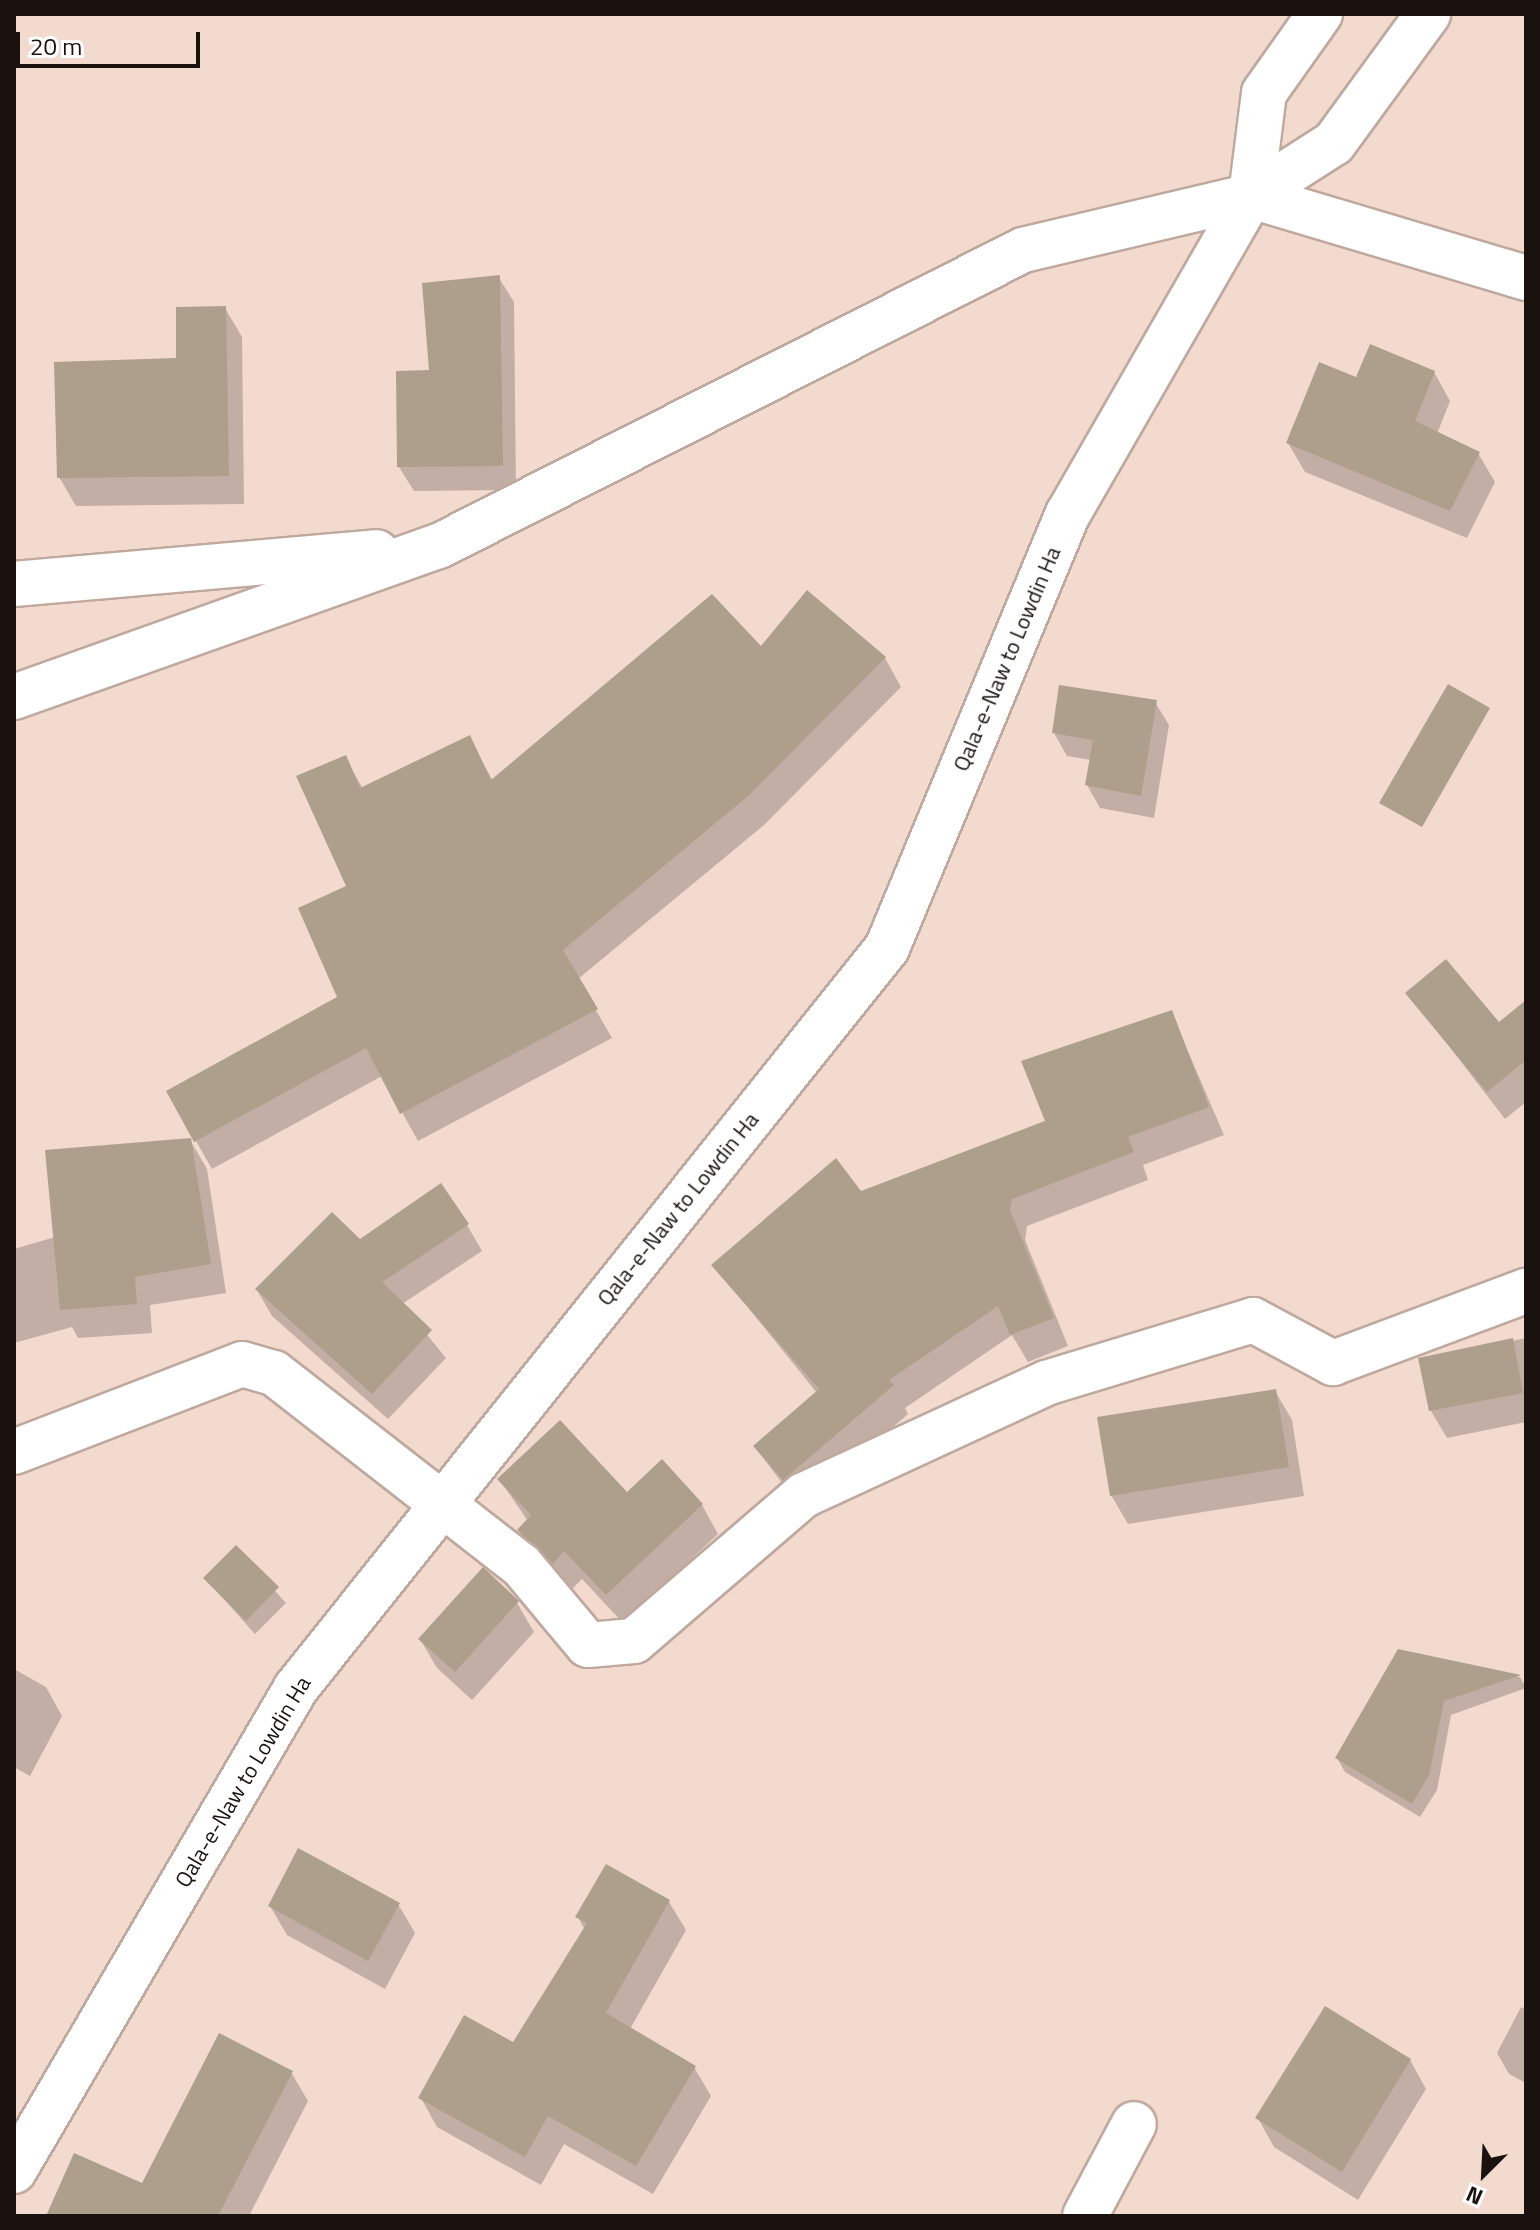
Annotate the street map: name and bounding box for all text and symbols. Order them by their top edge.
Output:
scale bar [20,16,204,66]
text: 20 m [30,28,82,64]
street label: Qala-e-Naw to Lowdin Ha [948,543,1066,775]
street label: Qala-e-Naw to Lowdin Ha [592,1107,764,1311]
street label: Qala-e-Naw to Lowdin Ha [170,1672,316,1892]
north arrow [1444,2134,1524,2214]
text: N [1460,2177,1488,2215]

